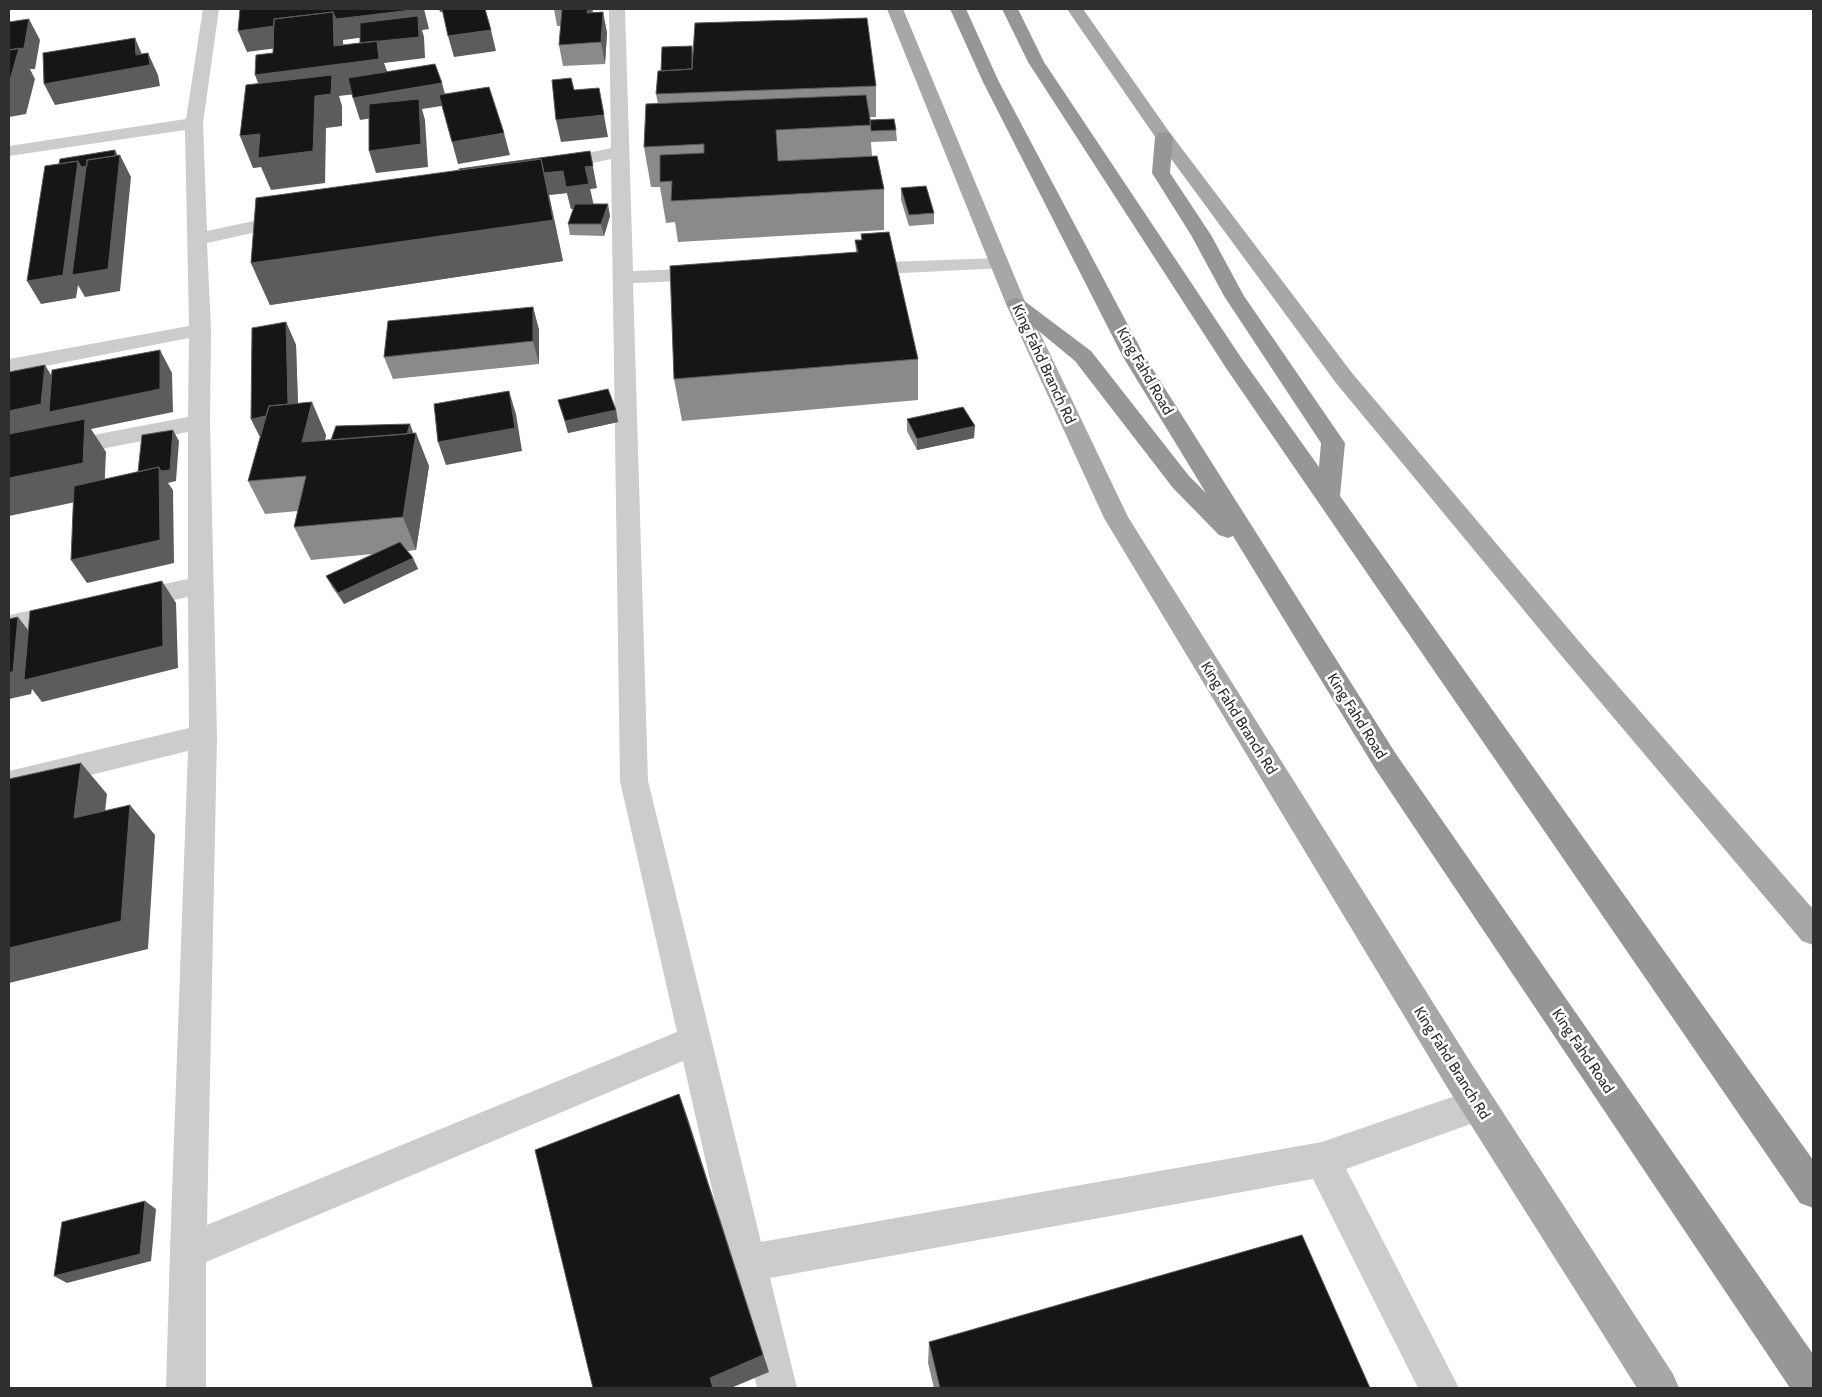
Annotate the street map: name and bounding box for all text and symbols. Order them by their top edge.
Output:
street label: King Fahd Branch Rd [1008,301,1080,427]
street label: King Fahd Road [1113,324,1177,418]
street label: King Fahd Branch Rd [1197,658,1281,778]
street label: King Fahd Road [1323,670,1391,762]
street label: King Fahd Branch Rd [1410,1003,1494,1123]
street label: King Fahd Road [1548,1005,1618,1097]

